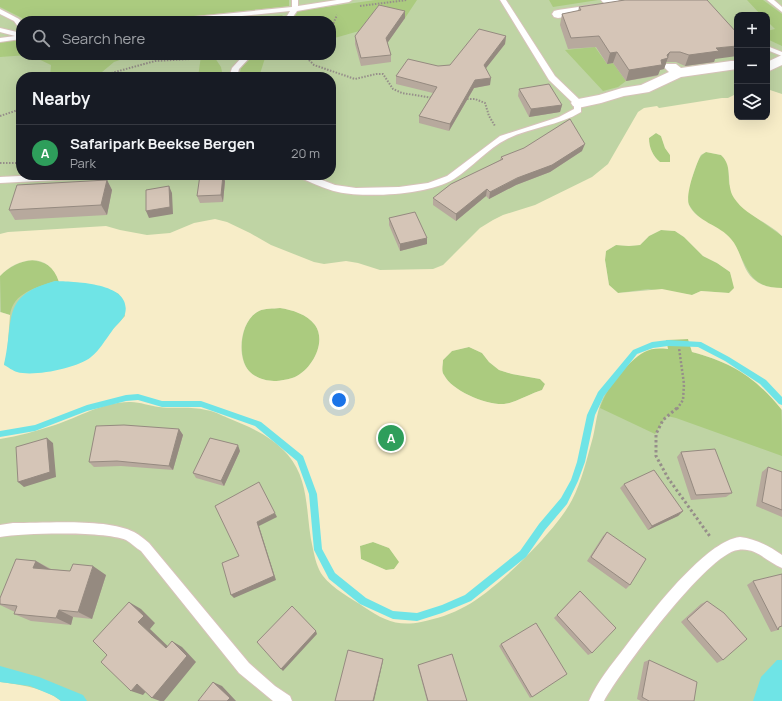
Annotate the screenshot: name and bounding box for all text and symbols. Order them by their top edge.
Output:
map controls [734,12,770,120]
button: + [734,12,770,48]
search box [16,16,336,60]
icon: search [30,27,52,49]
text: Search here [62,28,145,49]
button: − [734,48,770,84]
button: layers [734,84,770,120]
text: Nearby [32,87,90,110]
text: Safaripark Beekse Bergen [70,133,255,154]
text: A [41,144,49,162]
text: 20 m [291,144,320,162]
text: Park [70,154,96,172]
your location [329,390,349,410]
pin: A [378,423,404,453]

